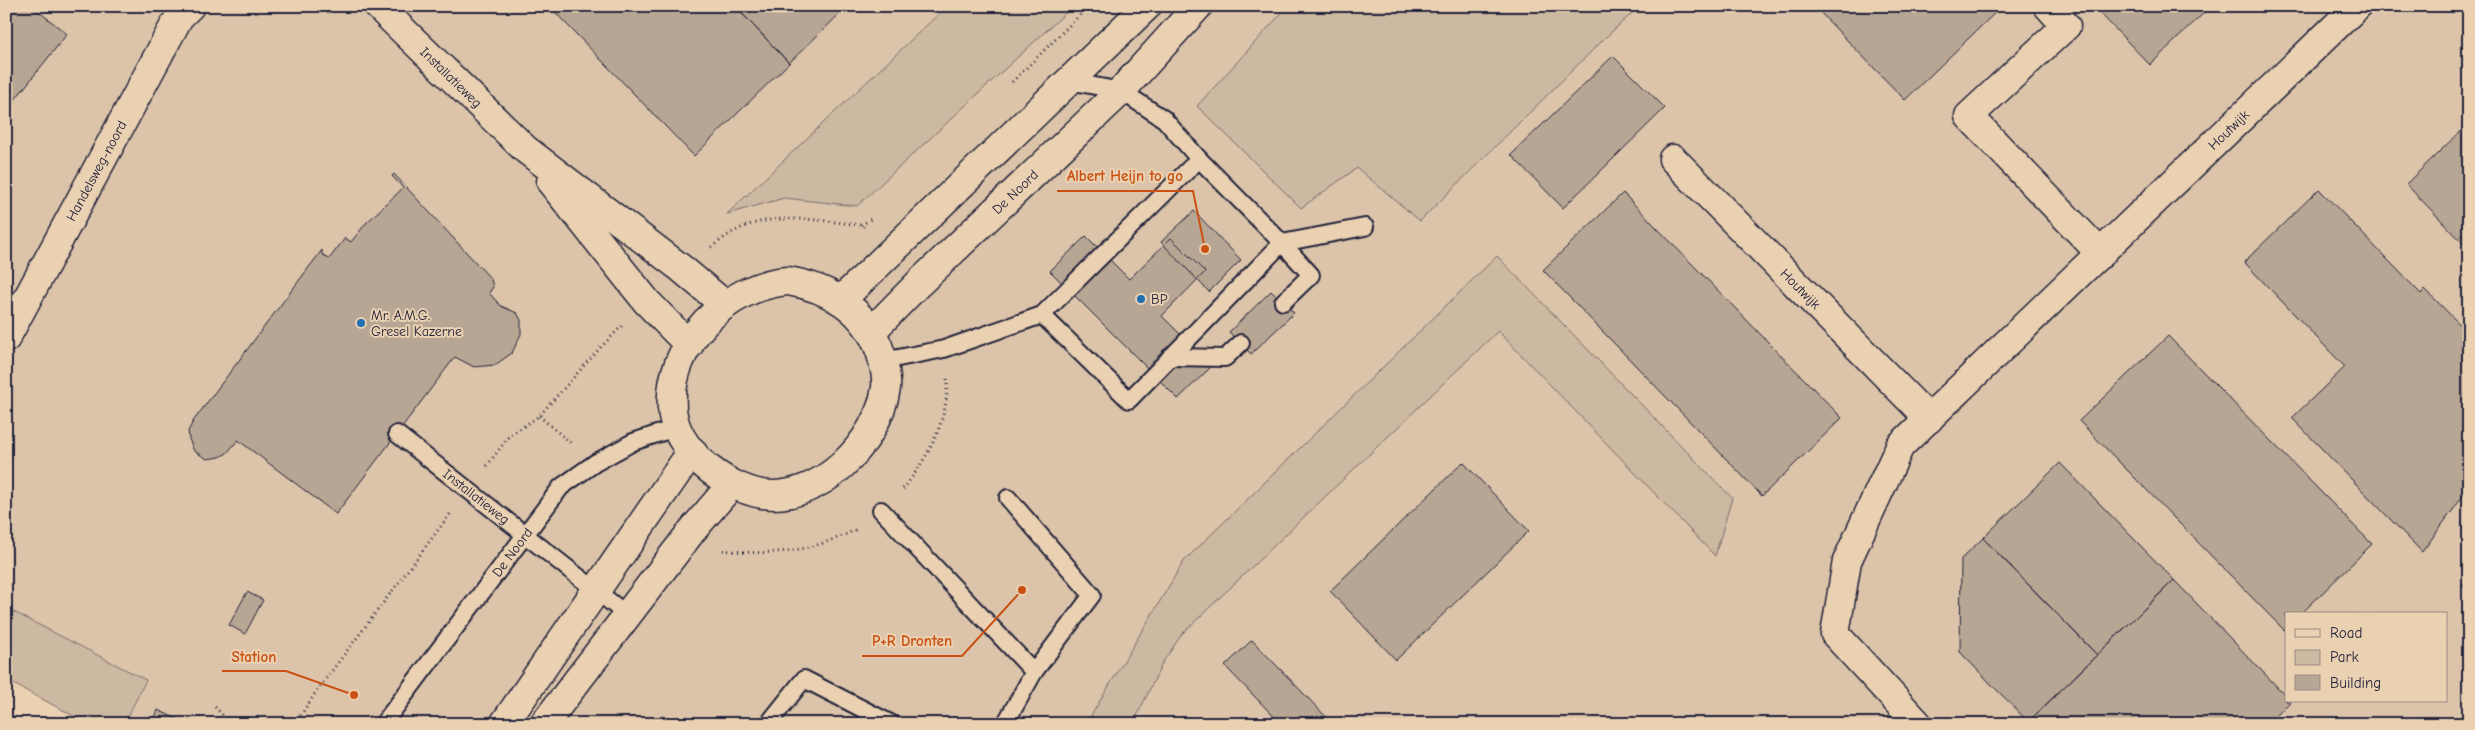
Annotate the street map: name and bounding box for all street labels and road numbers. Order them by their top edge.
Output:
street label: Installatieweg [416,43,486,111]
street label: Houtwijk [2204,106,2253,153]
street label: Handelsweg-noord [62,118,130,224]
street label: De Noord [988,166,1042,218]
street label: Houtwijk [1777,265,1825,313]
street label: Installatieweg [440,465,513,528]
street label: De Noord [488,524,536,580]

